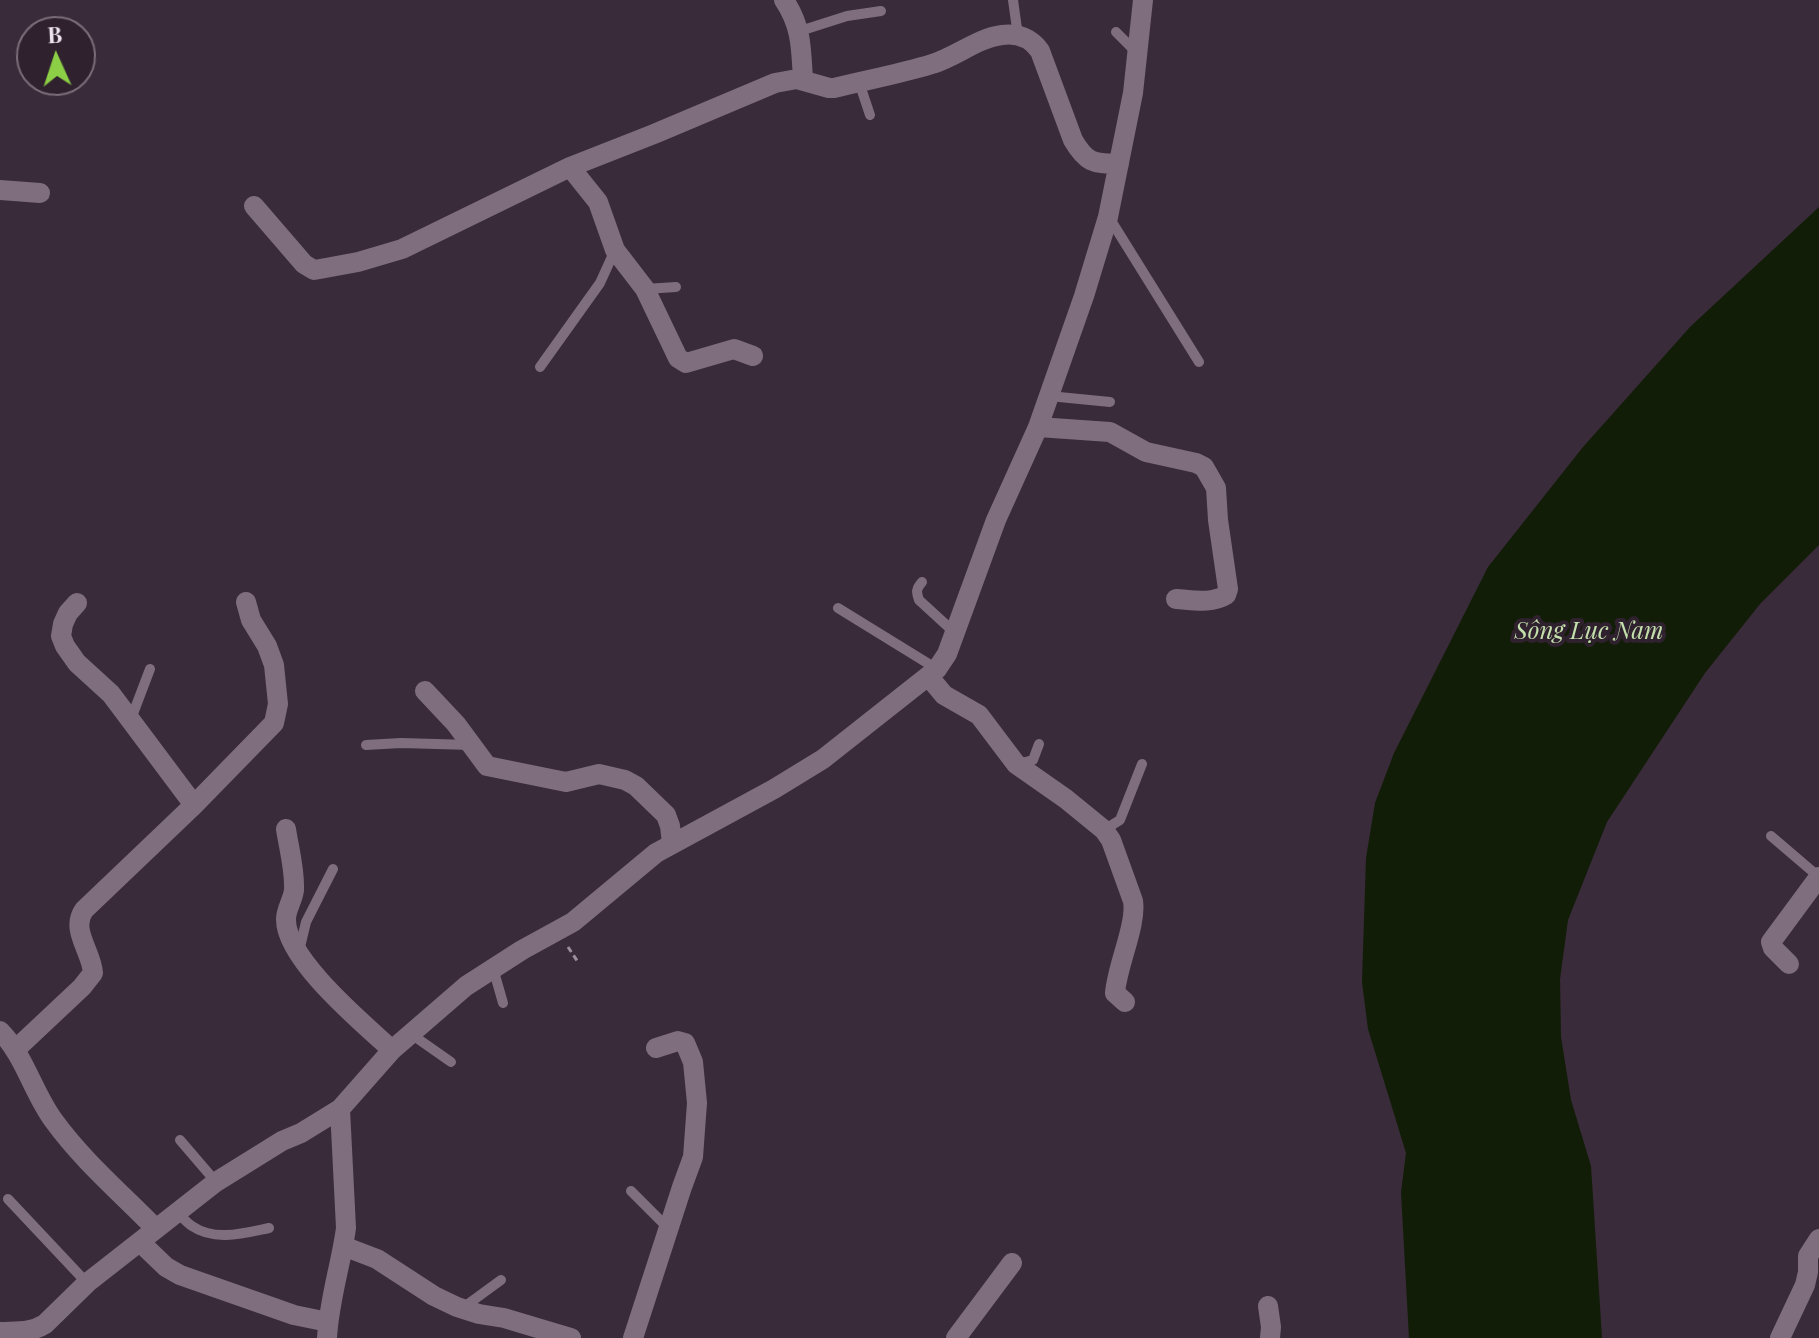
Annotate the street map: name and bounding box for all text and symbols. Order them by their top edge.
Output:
north arrow [16,16,96,96]
text: B [47,19,63,49]
water label: Sông Lục Nam [1515,618,1663,646]

